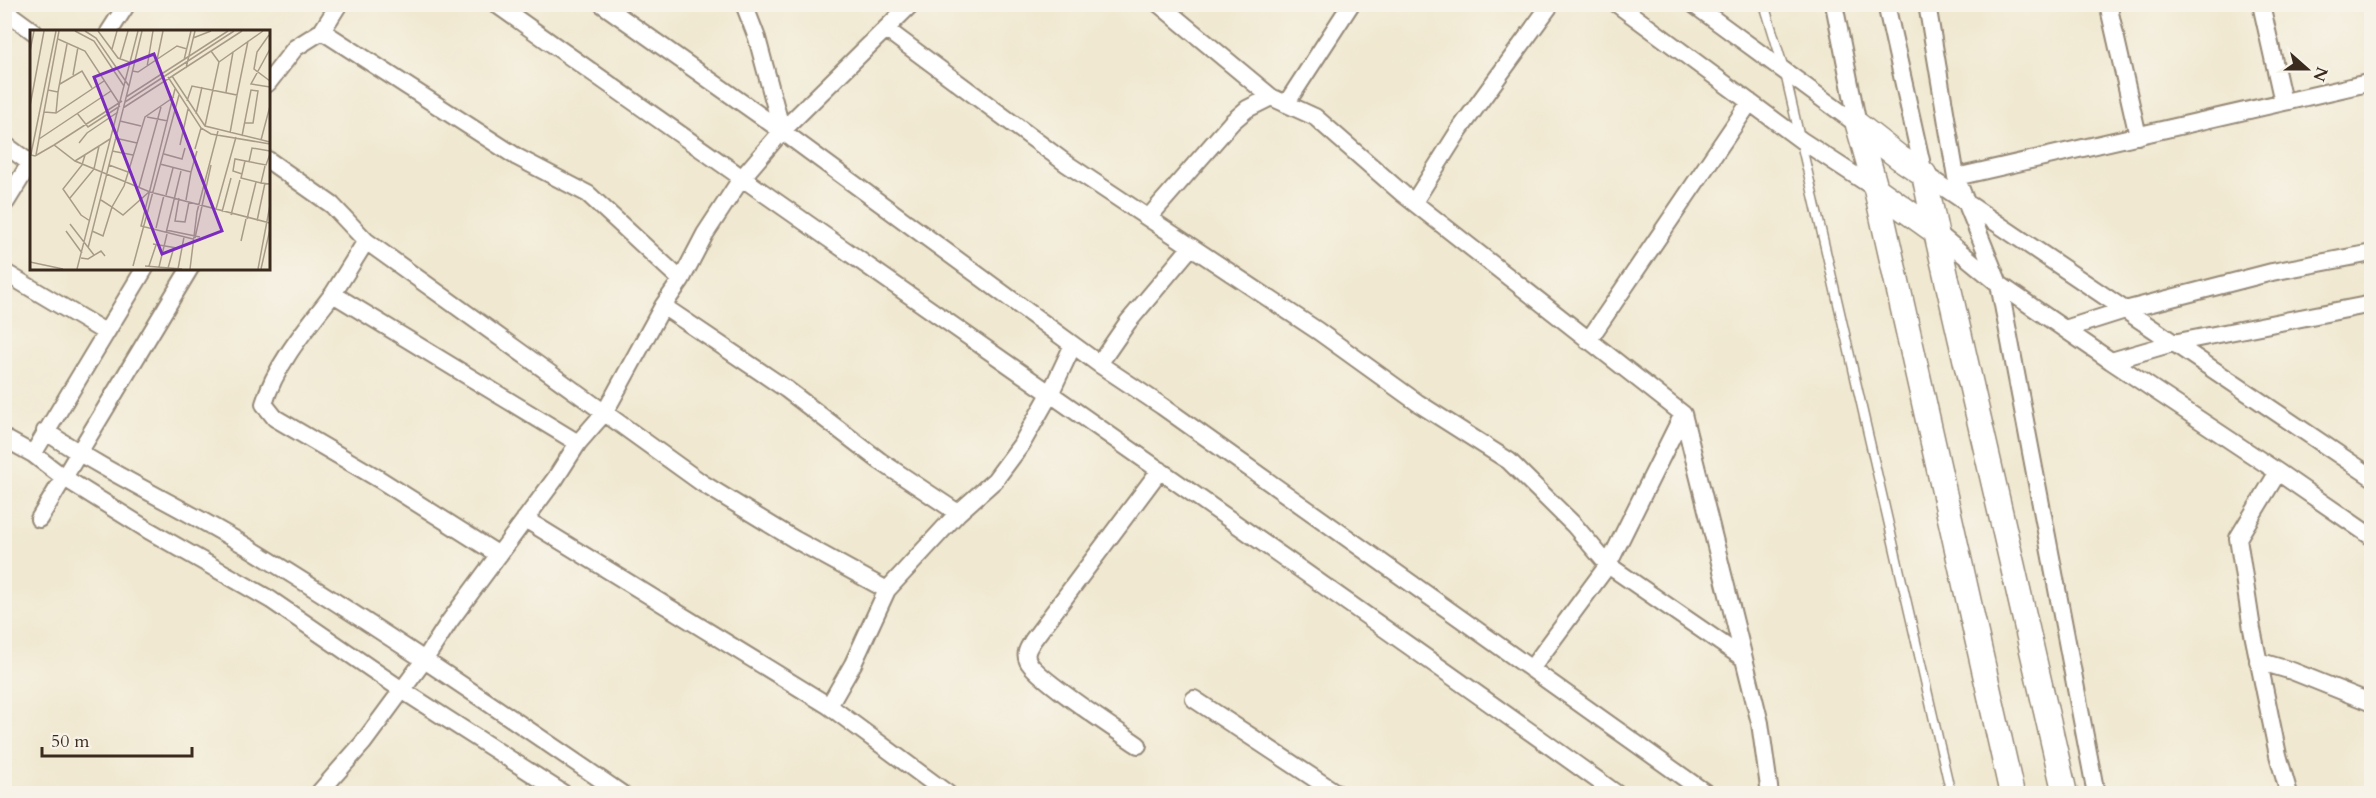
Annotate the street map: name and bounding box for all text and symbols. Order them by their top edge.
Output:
inset map [30,30,270,270]
north arrow [2277,39,2337,99]
text: N [2307,64,2333,85]
scale bar [42,720,192,758]
text: 50 m [51,729,90,754]

